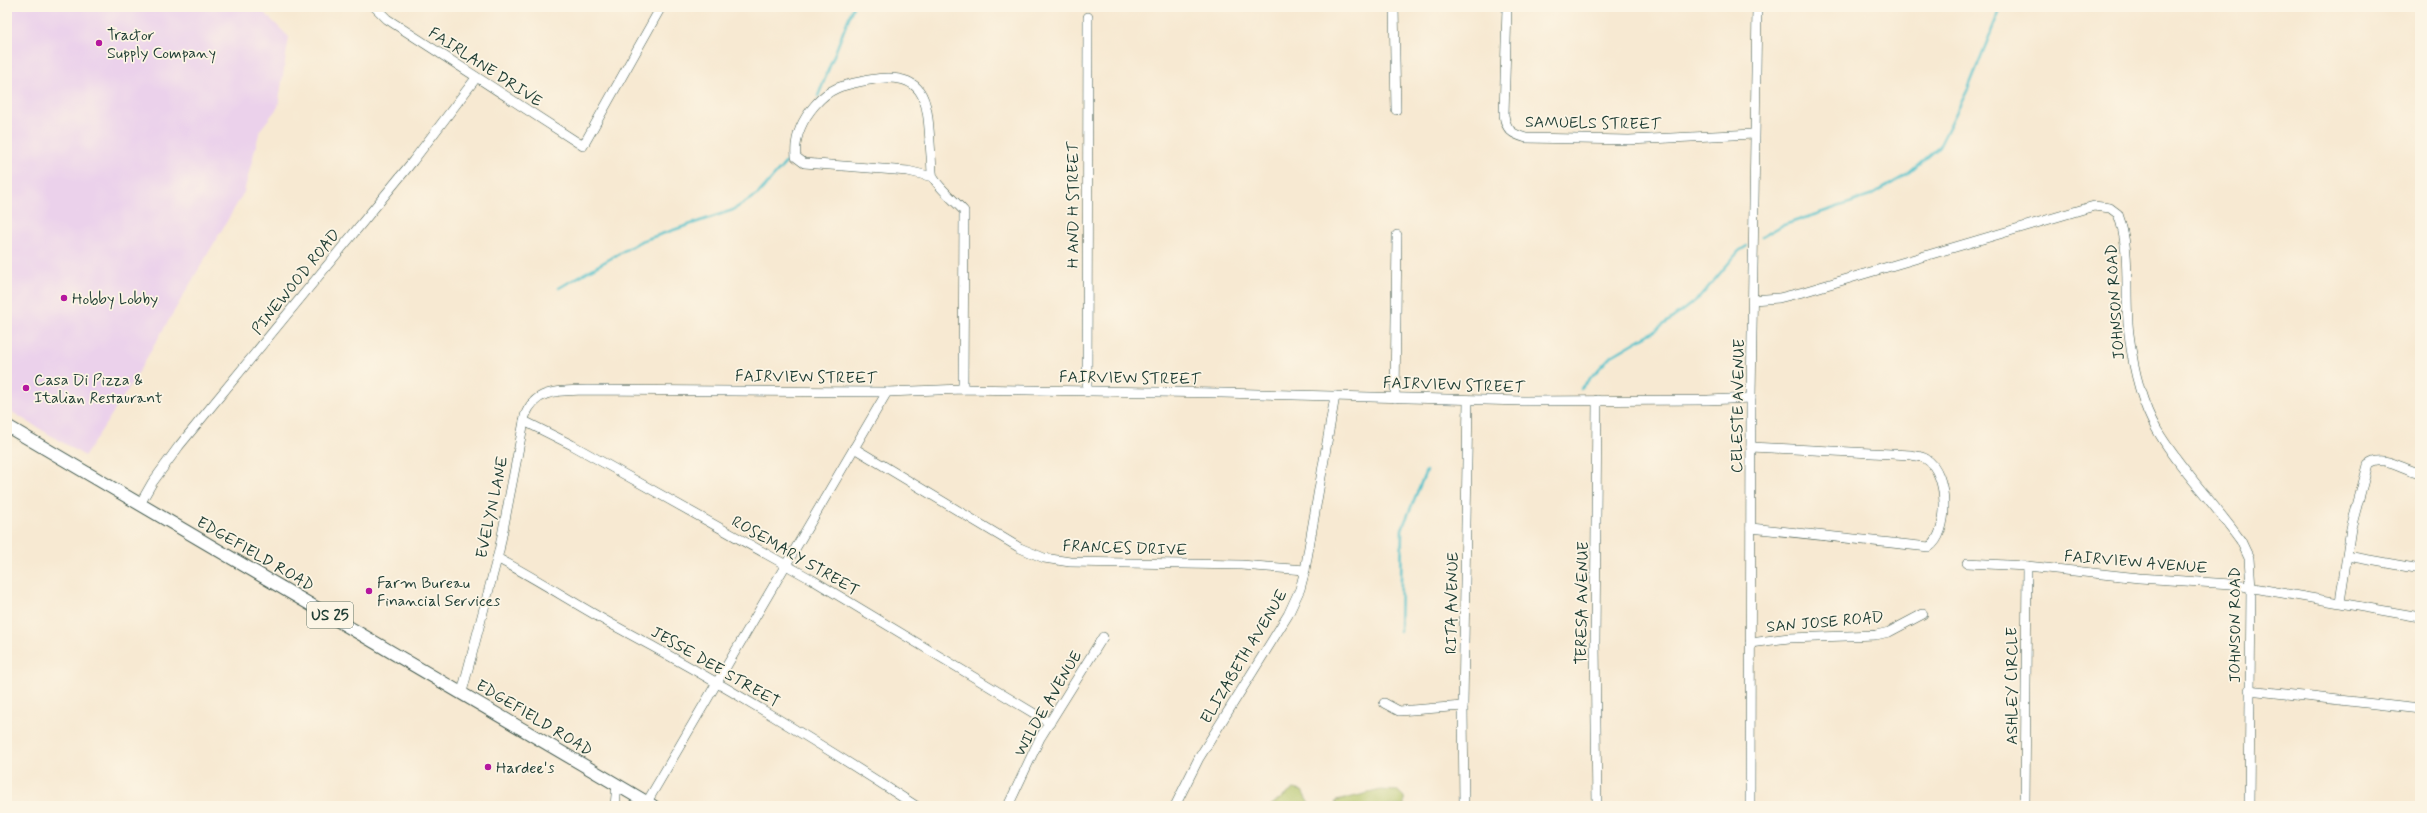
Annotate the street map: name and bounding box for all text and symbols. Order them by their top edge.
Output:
street label: FAIRLANE DRIVE [424,23,546,112]
place label: Tractor Supply Company [107,25,216,64]
marker: Tractor Supply Company [94,38,104,48]
street label: SAMUELS STREET [1525,112,1662,135]
street label: H AND H STREET [1063,141,1084,268]
street label: PINEWOOD ROAD [247,225,345,339]
street label: JOHNSON ROAD [2101,243,2130,361]
place label: Hobby Lobby [72,289,158,310]
marker: Hobby Lobby [59,293,69,303]
street label: CELESTE AVENUE [1727,339,1750,473]
street label: FAIRVIEW STREET [735,366,878,389]
street label: FAIRVIEW STREET [1059,367,1202,390]
place label: Casa Di Pizza & Italian Restaurant [34,370,163,409]
street label: FAIRVIEW STREET [1383,373,1526,399]
marker: Casa Di Pizza & Italian Restaurant [21,383,31,393]
street label: EVELYN LANE [471,454,514,560]
street label: ROSEMARY STREET [728,511,863,601]
street label: EDGEFIELD ROAD [193,512,318,597]
street label: FRANCES DRIVE [1062,536,1188,561]
street label: TERESA AVENUE [1571,541,1594,665]
street label: FAIRVIEW AVENUE [2063,546,2208,579]
street label: RITA AVENUE [1441,552,1464,654]
street label: JOHNSON ROAD [2225,567,2246,683]
place label: Farm Bureau Financial Services [377,573,500,612]
marker: Farm Bureau Financial Services [364,586,374,596]
street label: ELIZABETH AVENUE [1196,586,1293,728]
road number: US 25 [307,602,353,628]
street label: SAN JOSE ROAD [1766,607,1885,638]
street label: JESSE DEE STREET [647,622,784,713]
street label: ASHLEY CIRCLE [2002,627,2023,745]
street label: WILDE AVENUE [1009,647,1087,761]
street label: EDGEFIELD ROAD [472,675,596,761]
place label: Hardee's [496,758,555,779]
marker: Hardee's [483,762,493,772]

